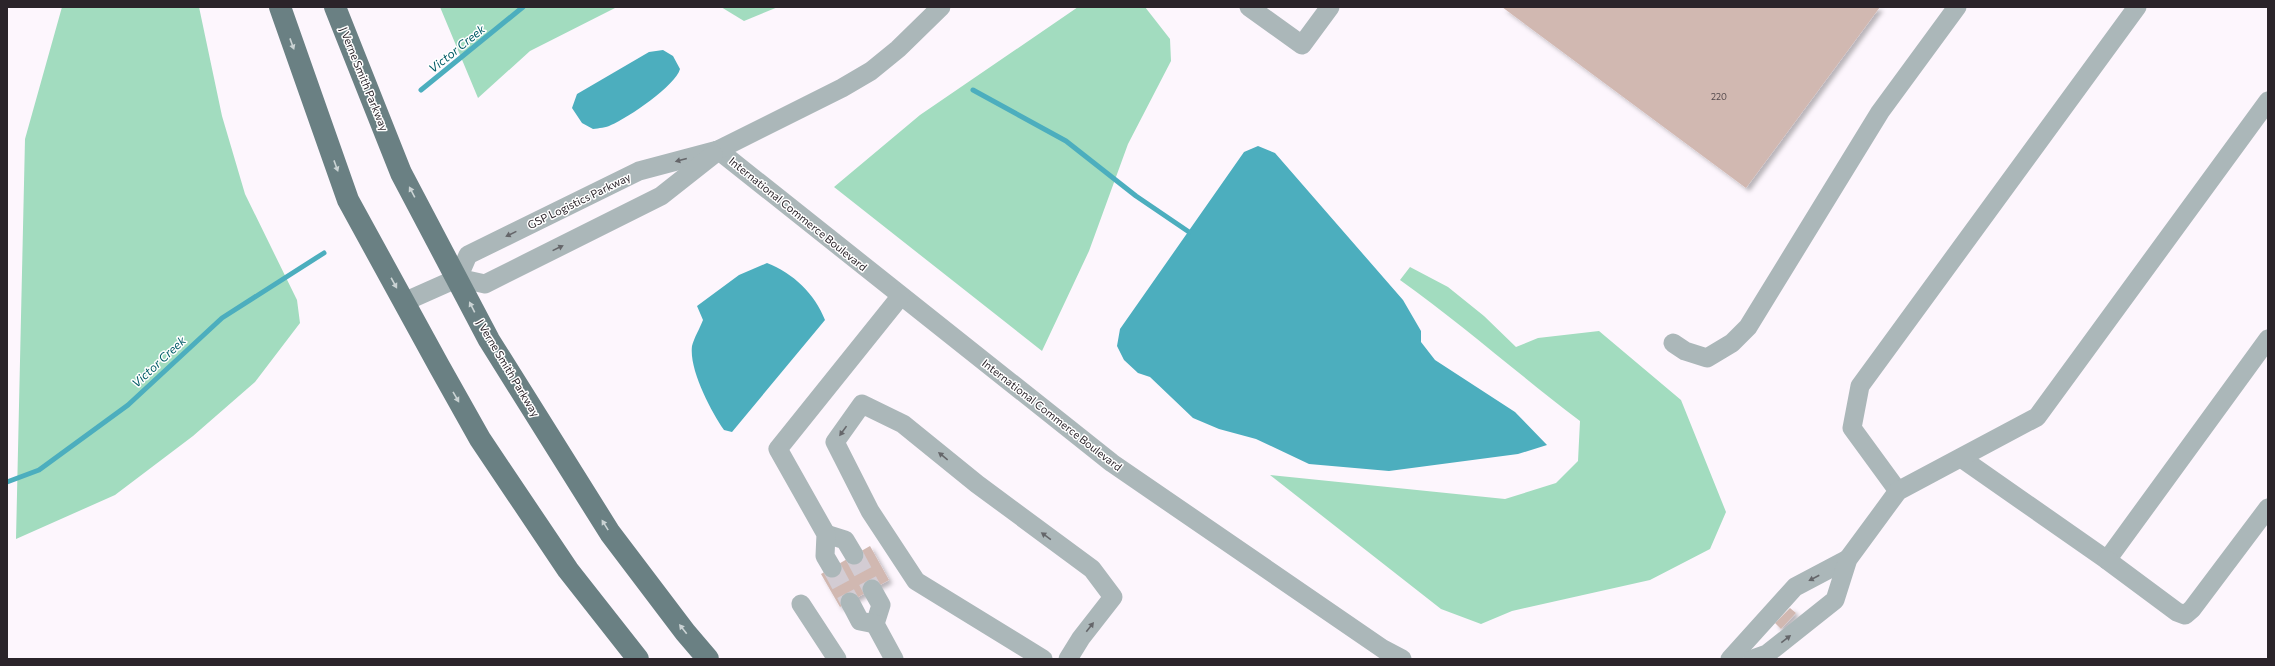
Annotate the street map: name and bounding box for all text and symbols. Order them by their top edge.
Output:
water label: Victor Creek [425,21,488,75]
street label: J Verne Smith Parkway [337,25,391,134]
one-way arrow [289,39,295,51]
house number: 220 [1711,91,1727,102]
street label: International Commerce Boulevard [727,154,870,273]
one-way arrow [675,157,687,163]
one-way arrow [334,161,340,173]
street label: GSP Logistics Parkway [525,170,633,231]
one-way arrow [408,186,415,197]
one-way arrow [505,231,516,237]
one-way arrow [552,245,564,251]
one-way arrow [390,277,397,289]
one-way arrow [469,301,475,312]
street label: J Verne Smith Parkway [473,317,543,420]
water label: Victor Creek [129,333,188,390]
street label: International Commerce Boulevard [980,356,1125,473]
one-way arrow [453,391,460,403]
one-way arrow [839,425,847,436]
one-way arrow [938,452,948,461]
one-way arrow [601,520,609,530]
one-way arrow [1041,532,1051,540]
one-way arrow [1808,574,1820,581]
one-way arrow [1085,621,1094,632]
one-way arrow [679,624,687,635]
one-way arrow [1780,635,1791,643]

